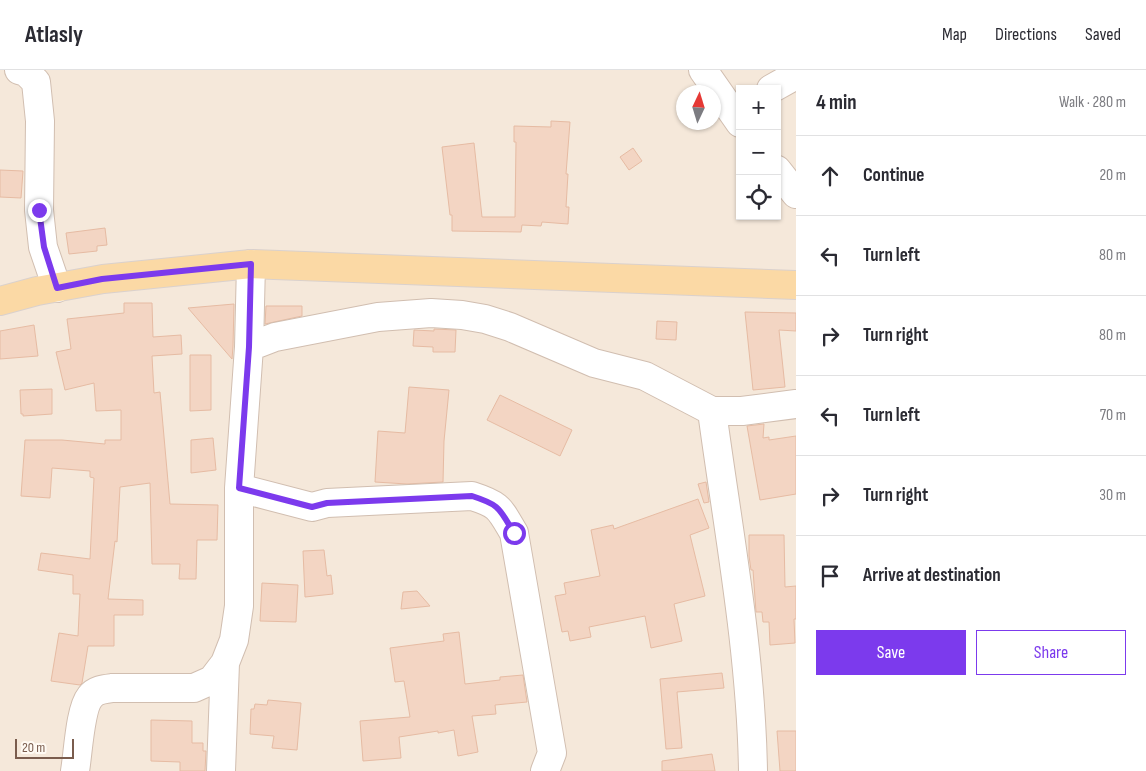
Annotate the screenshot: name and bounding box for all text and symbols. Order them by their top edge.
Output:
text: Atlasly [25,20,83,49]
text: Map [942,24,967,45]
text: Directions [995,24,1057,45]
text: Saved [1085,24,1121,45]
north arrow [676,85,721,130]
map controls [736,85,781,220]
button: + [736,85,781,130]
text: 4 min [816,90,857,115]
text: Walk · 280 m [1059,93,1126,112]
button: − [736,130,781,175]
icon: ahead [816,162,844,190]
text: Continue [863,164,924,187]
text: 20 m [1099,166,1126,185]
button: locate [736,175,781,220]
route end [28,199,51,222]
icon: left [816,242,844,270]
text: Turn left [863,244,920,267]
text: 80 m [1099,246,1126,265]
icon: right [816,322,844,350]
text: Turn right [863,324,928,347]
text: 80 m [1099,326,1126,345]
icon: left [816,402,844,430]
text: Turn left [863,404,920,427]
text: 70 m [1100,406,1126,425]
icon: right [816,482,844,510]
text: Turn right [863,484,928,507]
text: 30 m [1099,486,1126,505]
route start [503,522,526,545]
icon: arrive [816,562,844,590]
text: Arrive at destination [863,564,1001,587]
button: Save [816,630,966,675]
button: Share [976,630,1126,675]
scale bar [15,736,74,759]
text: 20 m [22,739,45,756]

